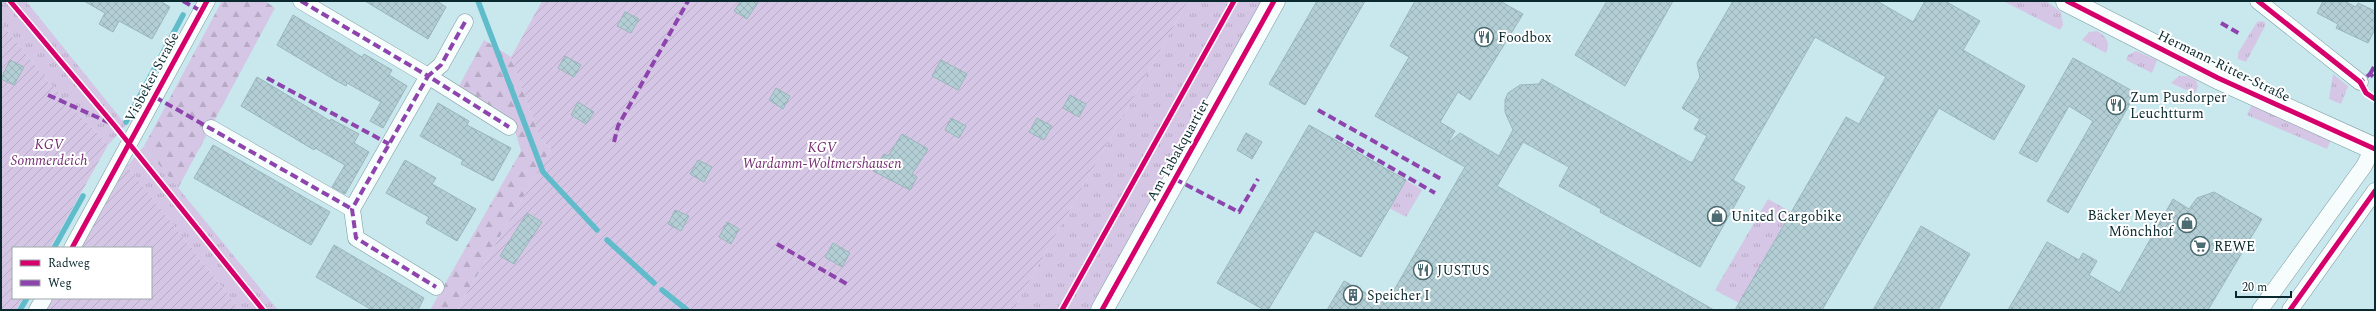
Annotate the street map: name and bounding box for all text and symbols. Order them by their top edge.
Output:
street label: Hermann-Ritter-Straße [2154,25,2294,107]
restaurant icon: Foodbox [1473,26,1495,48]
place label: Foodbox [1498,27,1552,48]
street label: Visbeker Straße [119,28,185,126]
place label: Zum Pusdorper Leuchtturm [2130,87,2227,124]
restaurant icon: Zum Pusdorper Leuchtturm [2105,94,2127,116]
street label: Am Tabakquartier [1141,95,1215,205]
park label: KGV Sommerdeich [11,134,87,171]
park label: KGV Wardamm-Woltmershausen [742,137,902,174]
shop icon: United Cargobike [1706,205,1728,227]
place label: Bäcker Meyer Mönchhof [2088,205,2174,242]
place label: United Cargobike [1731,206,1842,227]
shop icon: Bäcker Meyer Mönchhof [2176,212,2198,234]
supermarket icon: REWE [2189,235,2211,257]
place label: REWE [2214,236,2255,257]
legend [12,247,152,299]
text: Radweg [48,254,90,273]
restaurant icon: JUSTUS [1412,259,1434,281]
place label: JUSTUS [1437,260,1489,281]
scale bar [2236,273,2291,299]
text: Weg [48,274,72,293]
text: 20 m [2242,278,2267,297]
building icon: Speicher I [1342,284,1364,306]
place label: Speicher I [1367,285,1430,306]

